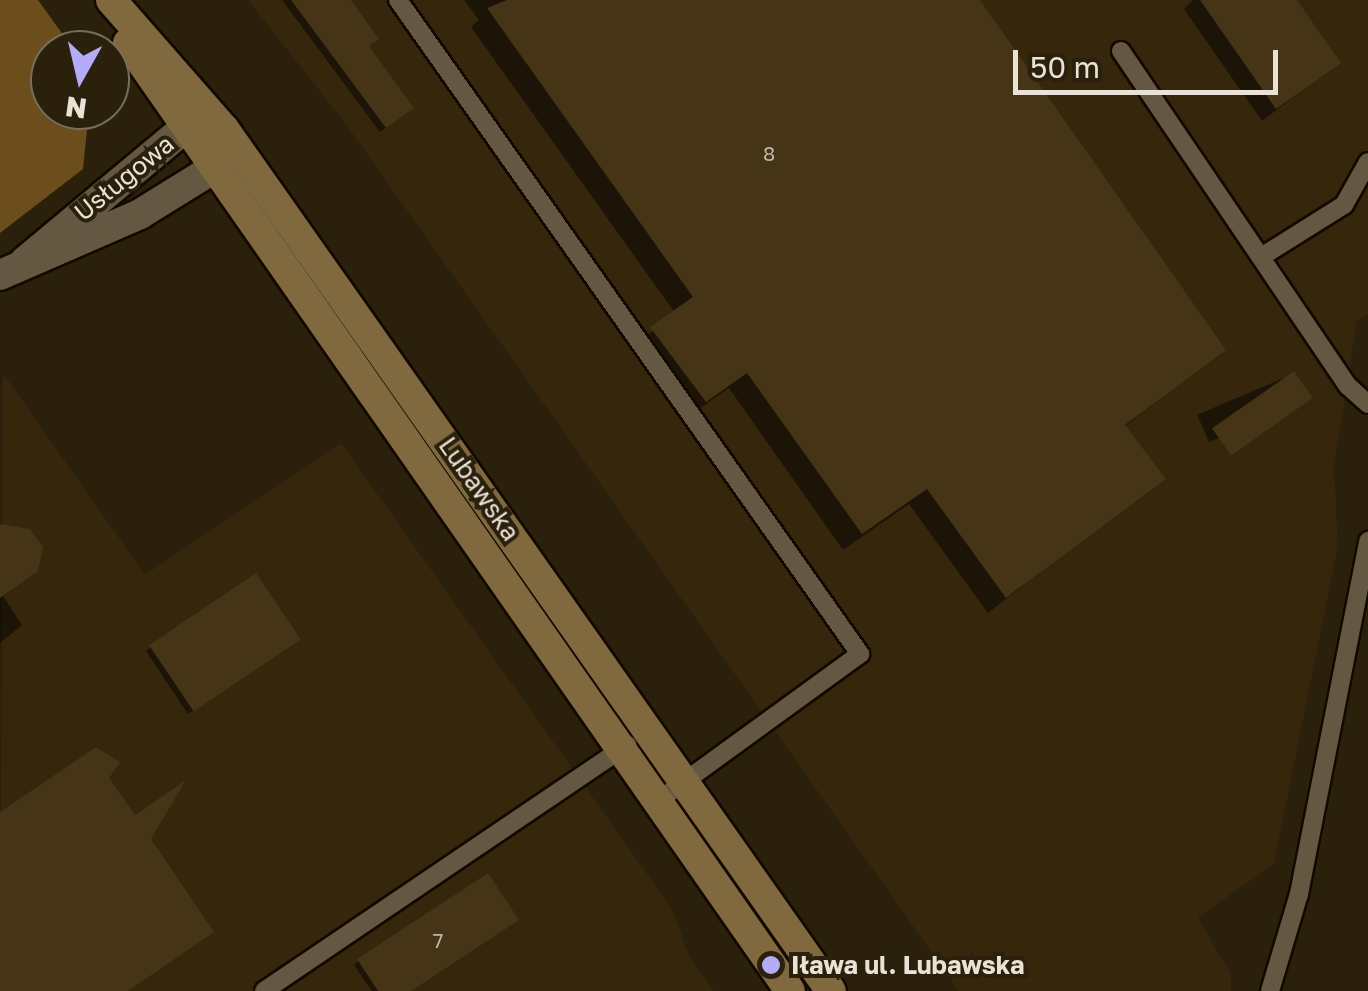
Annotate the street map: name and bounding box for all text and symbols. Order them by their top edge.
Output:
north arrow [30,30,130,130]
scale bar [1018,30,1283,92]
text: 50 m [1030,49,1100,85]
text: N [63,90,89,126]
street label: Usługowa [68,129,180,227]
house number: 8 [763,141,775,165]
street label: Lubawska [432,431,526,547]
house number: 7 [433,928,443,952]
place label: Iława ul. Lubawska [791,950,1025,980]
marker: Iława ul. Lubawska [760,954,782,976]

